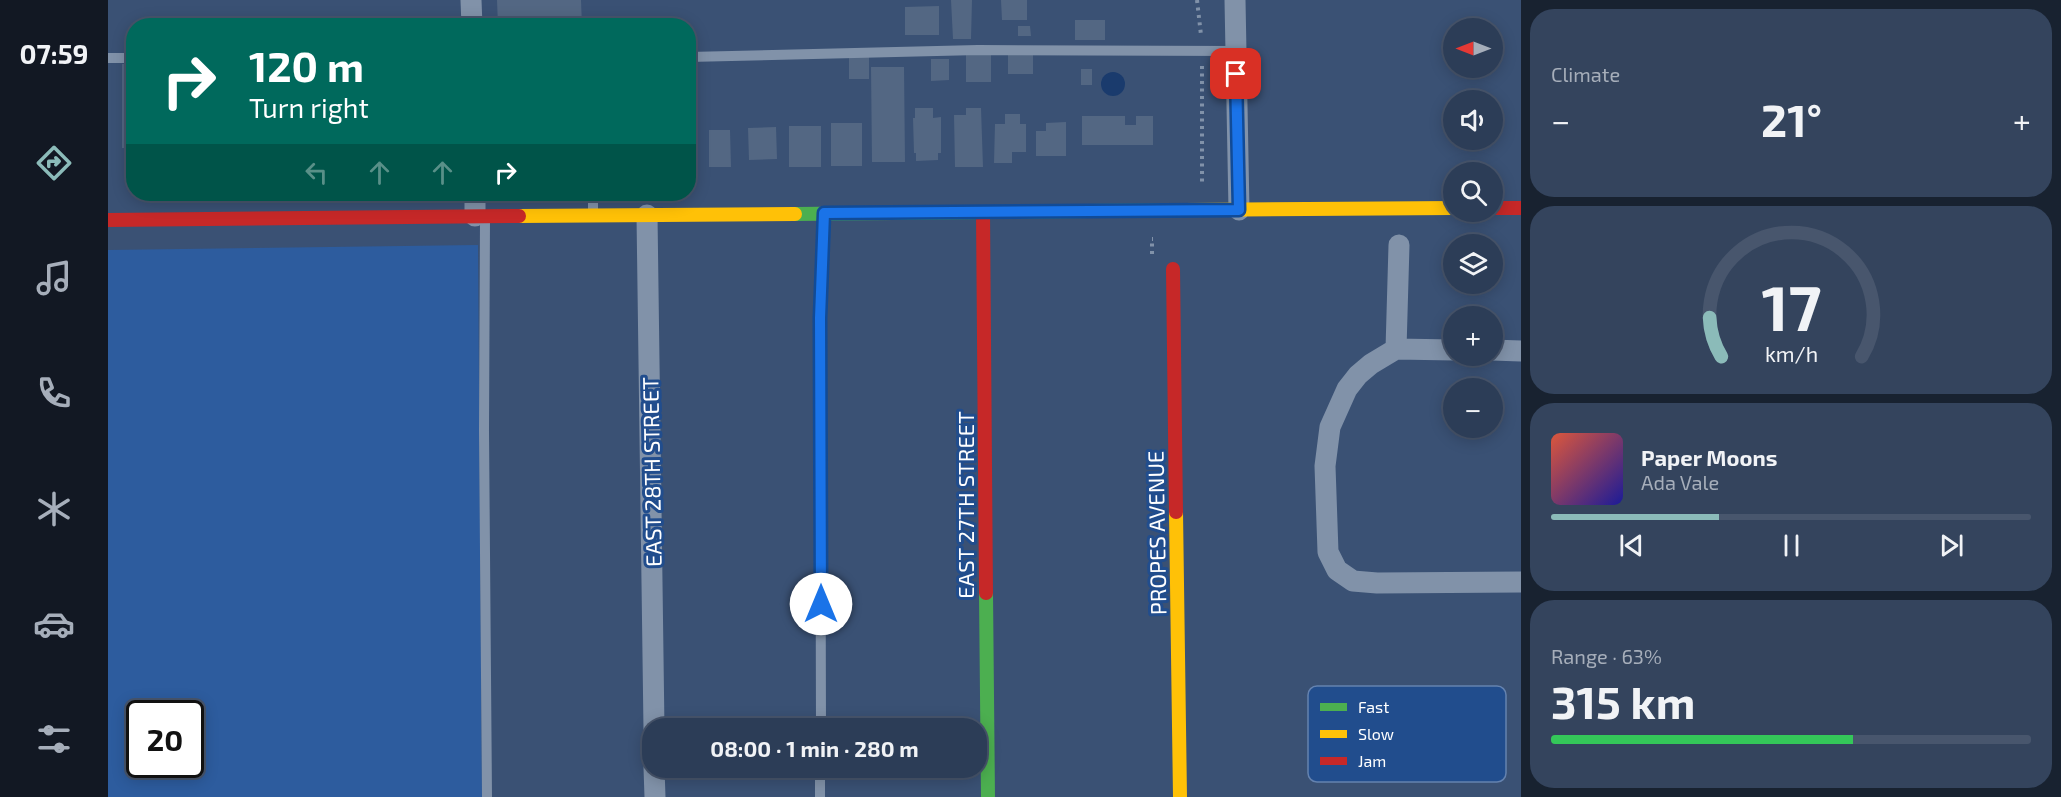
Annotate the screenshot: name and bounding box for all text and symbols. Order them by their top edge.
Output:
north arrow [1443,18,1503,78]
map controls [1443,18,1503,438]
text: 07:59 [19,37,89,69]
text: 120 m [249,40,364,90]
icon: right [150,42,228,120]
pin [1210,48,1261,99]
icon: arrive [1219,57,1252,90]
text: Climate [1551,62,1620,86]
button: sound [1443,90,1503,150]
text: Turn right [249,91,369,123]
text: 21° [1761,92,1822,146]
text: − [1551,100,1570,140]
text: + [2013,100,2031,140]
icon: directions [33,142,75,184]
icon: left [300,156,333,189]
icon: ahead [363,156,396,189]
icon: ahead [426,156,459,189]
icon: right [489,156,522,189]
button: search [1443,162,1503,222]
button: layers [1443,234,1503,294]
icon: music [33,257,75,299]
text: 17 [1761,269,1821,344]
button: + [1443,306,1503,366]
text: km/h [1764,341,1818,366]
icon: phone [33,372,75,414]
street label: EAST 28TH STREET [636,377,666,567]
button: − [1443,378,1503,438]
street label: EAST 27TH STREET [952,411,978,599]
text: Paper Moons [1641,444,1777,470]
street label: PROPES AVENUE [1142,451,1170,615]
text: Ada Vale [1641,470,1719,494]
icon: climate [33,488,75,530]
icon: previous [1615,529,1648,562]
icon: pause [1775,529,1808,562]
icon: next [1935,529,1968,562]
position arrow [789,572,853,636]
icon: car [33,603,75,645]
text: Range · 63% [1551,644,1662,668]
text: 315 km [1551,674,1695,728]
legend [1308,686,1506,782]
text: Fast [1358,697,1389,716]
speed limit sign: 20 [126,700,204,778]
icon: filters [33,718,75,760]
text: Slow [1358,724,1394,743]
text: 08:00 · 1 min · 280 m [710,735,919,761]
text: Jam [1358,751,1386,770]

